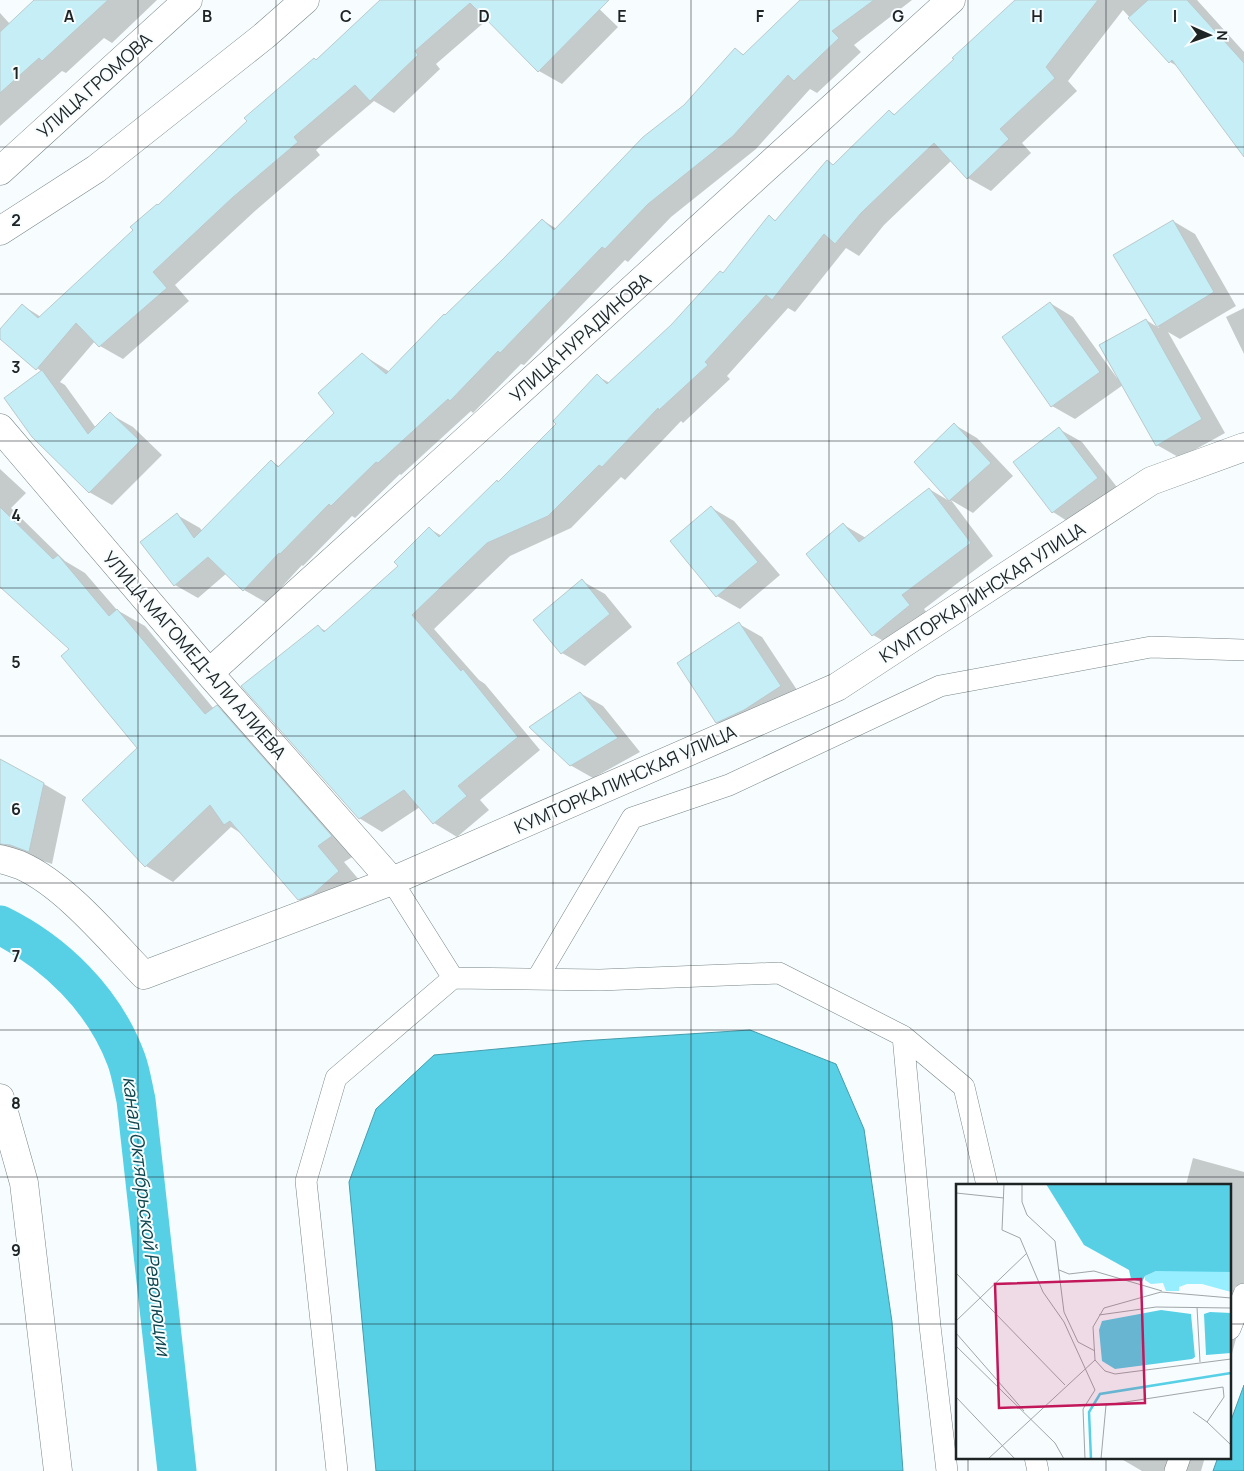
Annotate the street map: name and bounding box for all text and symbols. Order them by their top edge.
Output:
text: A [64,5,75,27]
text: B [202,5,212,27]
text: C [340,5,352,27]
text: D [478,5,490,27]
text: E [617,5,627,27]
text: F [756,5,765,27]
text: G [892,5,904,27]
text: H [1031,5,1043,27]
text: I [1173,5,1177,27]
north arrow [1184,10,1234,60]
street label: УЛИЦА ГРОМОВА [31,27,157,143]
text: N [1213,30,1232,41]
text: 1 [12,62,20,84]
text: 2 [11,209,21,231]
street label: УЛИЦА НУРАДИНОВА [504,267,656,407]
text: 3 [11,356,21,378]
text: 4 [11,504,21,526]
street label: КУМТОРКАЛИНСКАЯ УЛИЦА [875,516,1090,668]
street label: УЛИЦА МАГОМЕД-АЛИ АЛИЕВА [98,546,292,765]
text: 5 [11,651,21,673]
street label: КУМТОРКАЛИНСКАЯ УЛИЦА [510,719,740,839]
text: 6 [11,798,21,820]
text: 7 [12,945,20,967]
water label: канал Октябрьской Революции [117,1075,177,1359]
text: 8 [11,1092,21,1114]
inset map [956,1184,1232,1458]
text: 9 [11,1239,21,1261]

